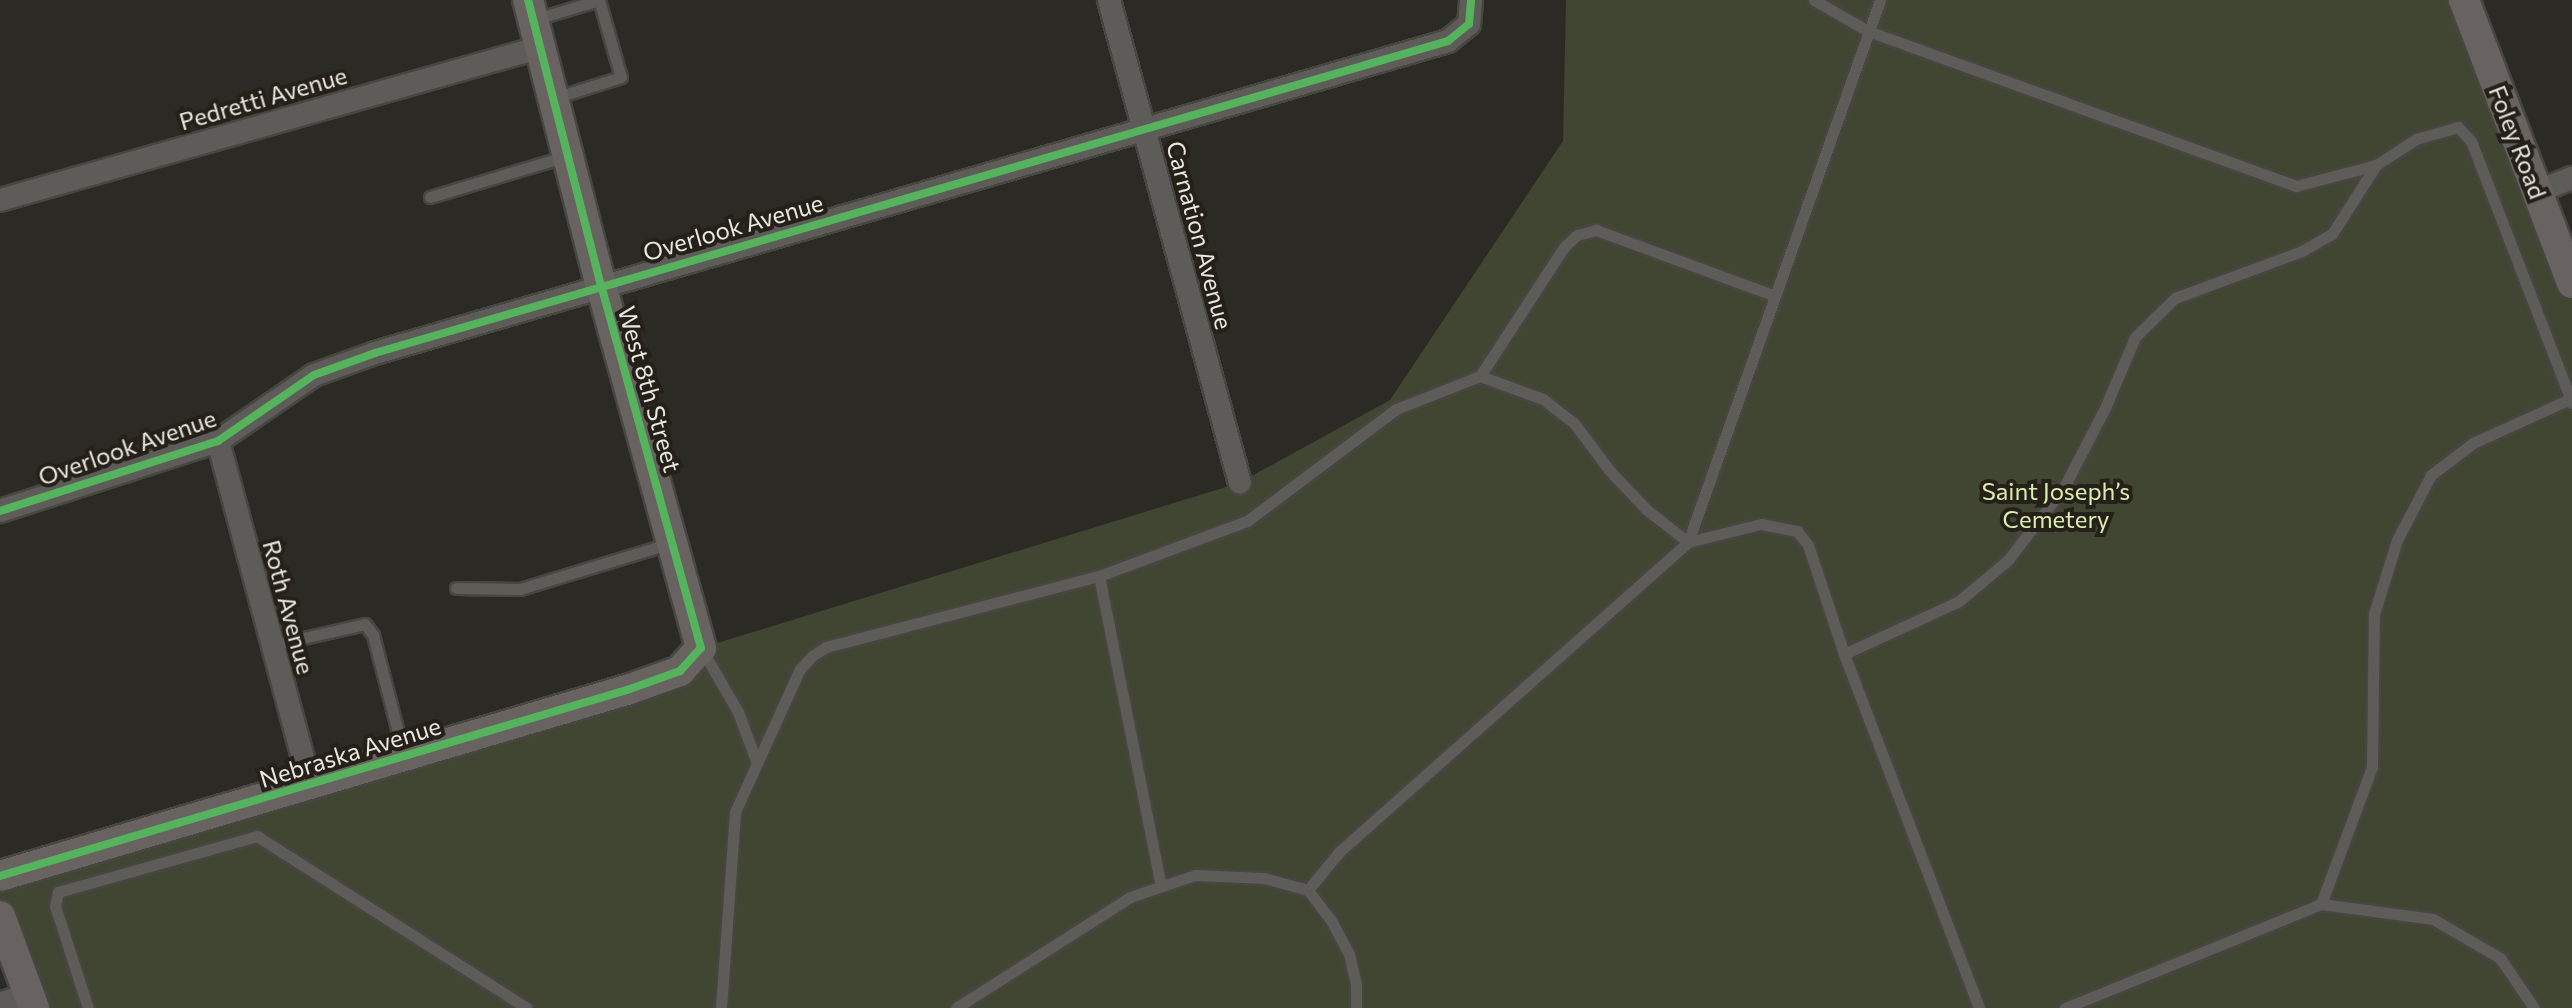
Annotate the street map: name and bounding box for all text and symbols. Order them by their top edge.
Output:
street label: Pedretti Avenue [176,60,350,136]
street label: Foley Road [2483,81,2553,203]
street label: Carnation Avenue [1161,138,1239,332]
street label: Overlook Avenue [640,188,826,266]
street label: West 8th Street [613,303,687,475]
street label: Overlook Avenue [34,403,220,491]
park label: Saint Joseph’s Cemetery [1982,477,2130,533]
street label: Roth Avenue [257,537,321,677]
street label: Nebraska Avenue [256,711,444,793]

